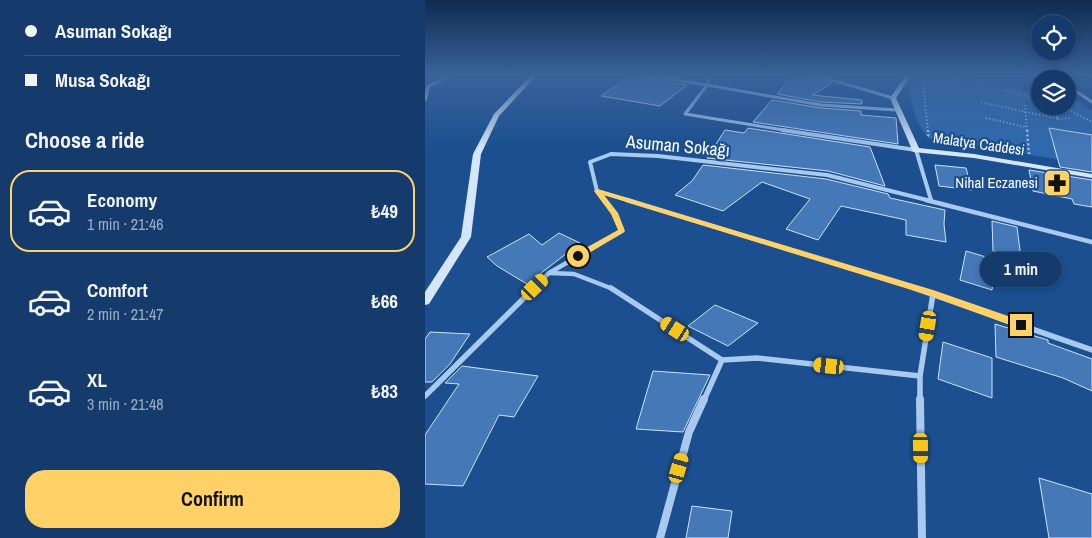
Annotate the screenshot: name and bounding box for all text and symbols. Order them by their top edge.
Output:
map controls [1031,15,1076,115]
button: locate [1031,15,1076,60]
text: Asuman Sokağı [55,18,172,44]
text: Musa Sokağı [55,67,150,93]
button: layers [1031,70,1076,115]
text: Choose a ride [25,125,144,155]
street label: Malatya Caddesi [932,127,1026,160]
street label: Asuman Sokağı [624,128,731,162]
pharmacy icon: Nihal Eczanesi [1042,168,1072,198]
place label: Nihal Eczanesi [955,172,1038,193]
text: Economy [87,187,157,213]
icon: car [27,189,72,234]
text: ₺49 [371,198,398,224]
text: 1 min · 21:46 [87,213,164,235]
route start [567,245,589,267]
callout: 1 min [980,252,1062,288]
text: 1 min [1004,258,1038,280]
car [518,271,551,303]
text: Comfort [87,277,148,303]
icon: car [27,279,72,324]
text: ₺66 [371,288,398,314]
text: 2 min · 21:47 [87,303,164,325]
car [918,310,937,342]
route end [1010,314,1032,336]
car [658,315,691,343]
car [813,357,844,375]
text: XL [87,367,107,393]
icon: car [27,369,72,414]
text: ₺83 [371,378,398,404]
text: 3 min · 21:48 [87,393,164,415]
car [913,433,928,463]
car [667,452,690,484]
button: Confirm [25,470,400,528]

